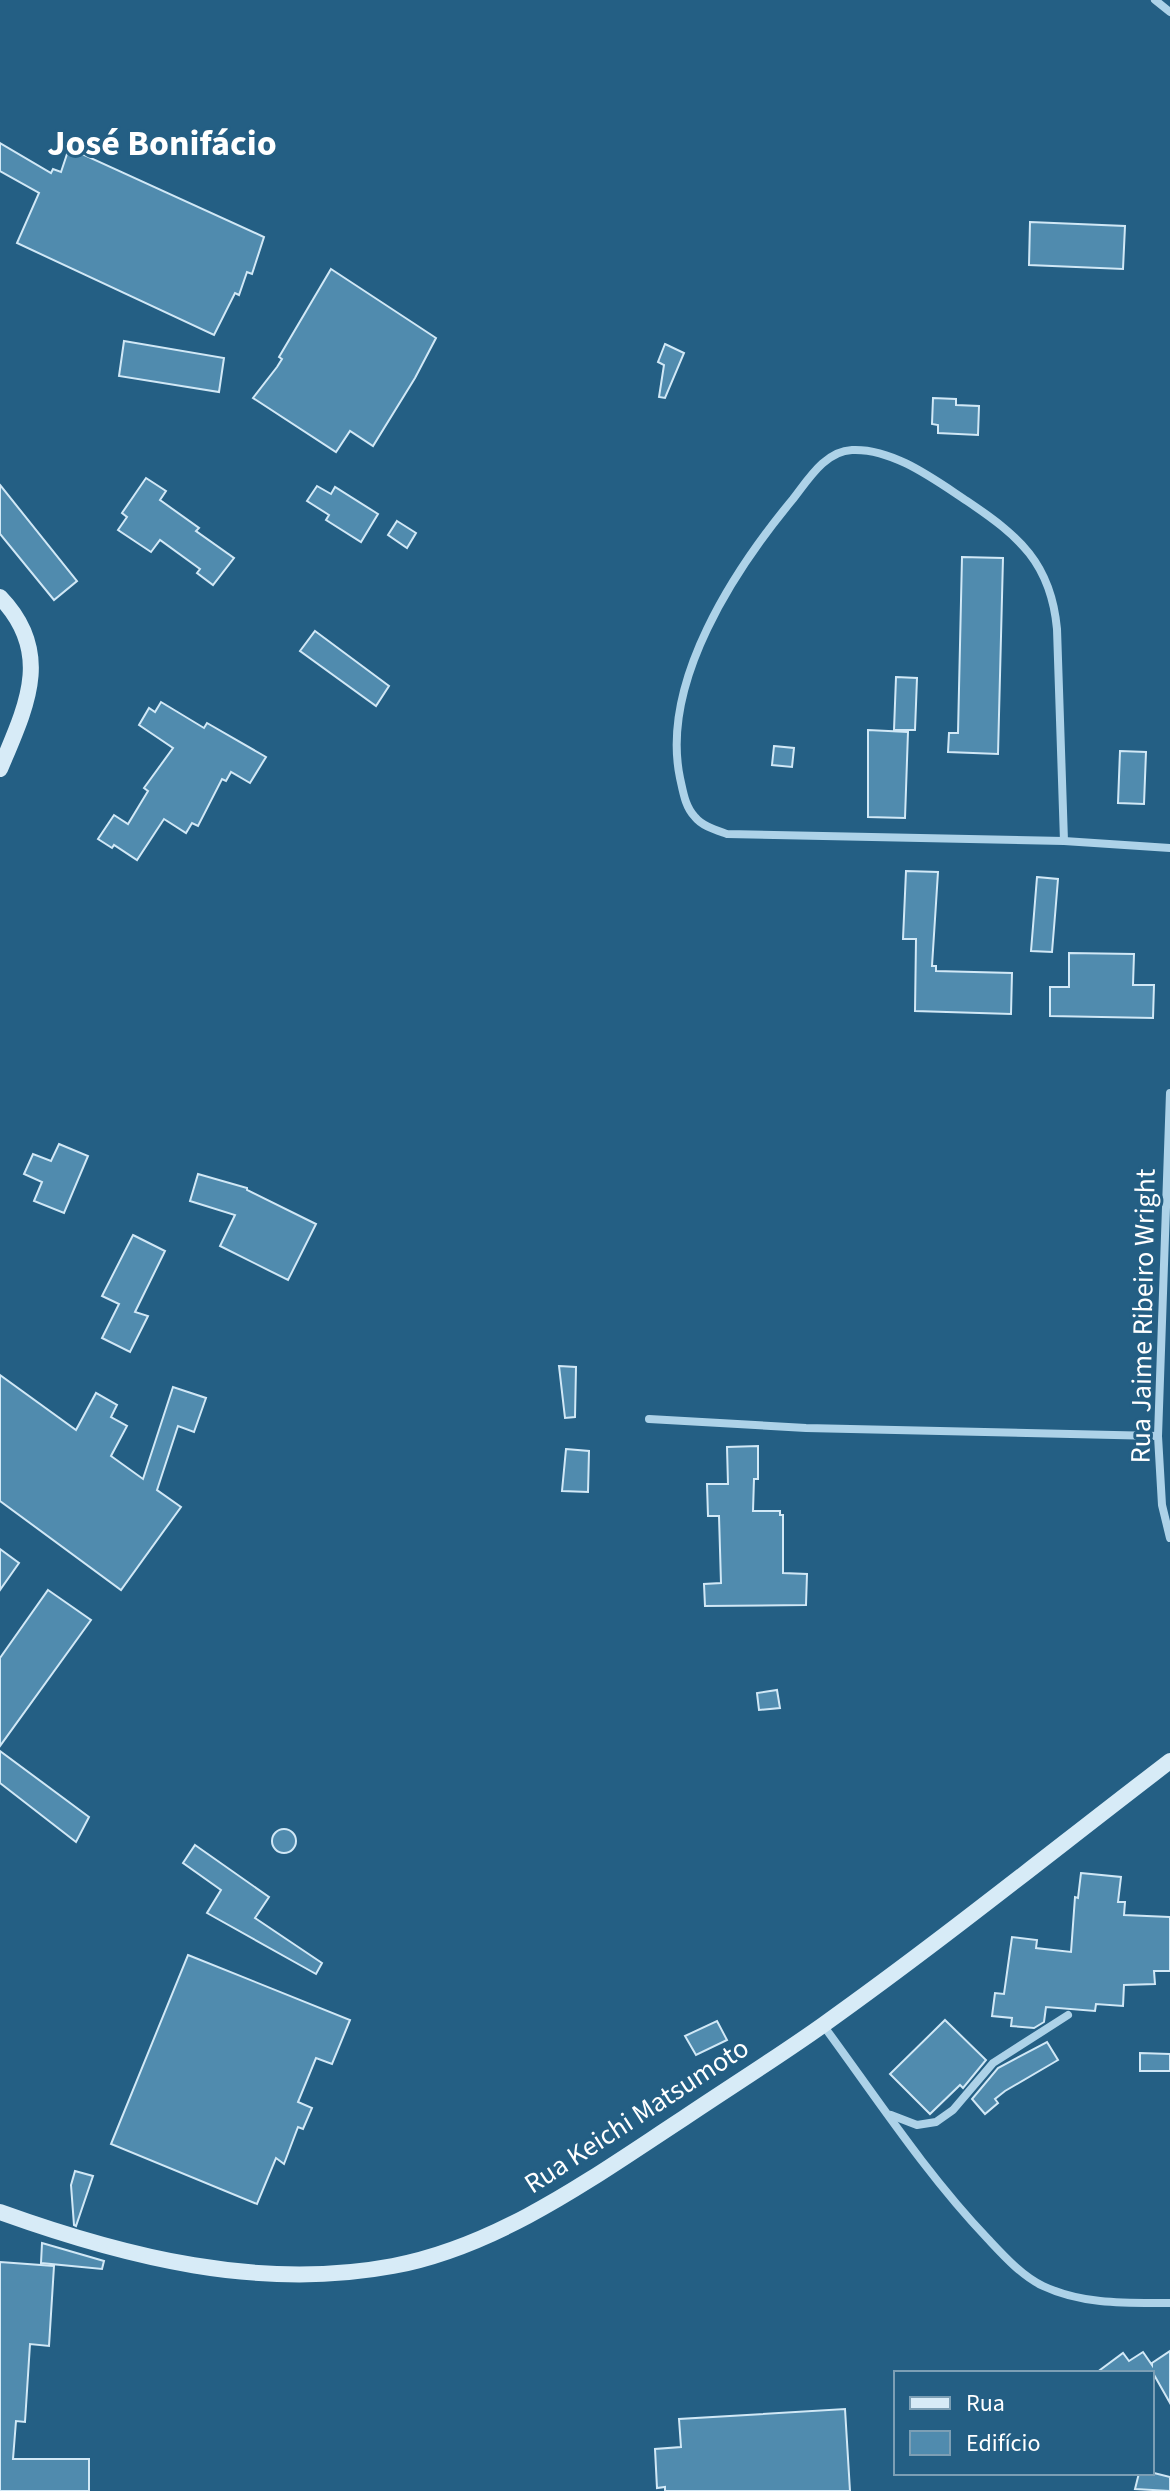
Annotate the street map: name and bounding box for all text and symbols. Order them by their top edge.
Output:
district label: José Bonifácio [47,118,277,169]
street label: Rua Jaime Ribeiro Wright [1120,1168,1166,1464]
street label: Rua Keichi Matsumoto [516,2028,757,2204]
legend [894,2371,1154,2475]
text: Rua [966,2386,1005,2421]
text: Edifício [966,2426,1040,2461]

